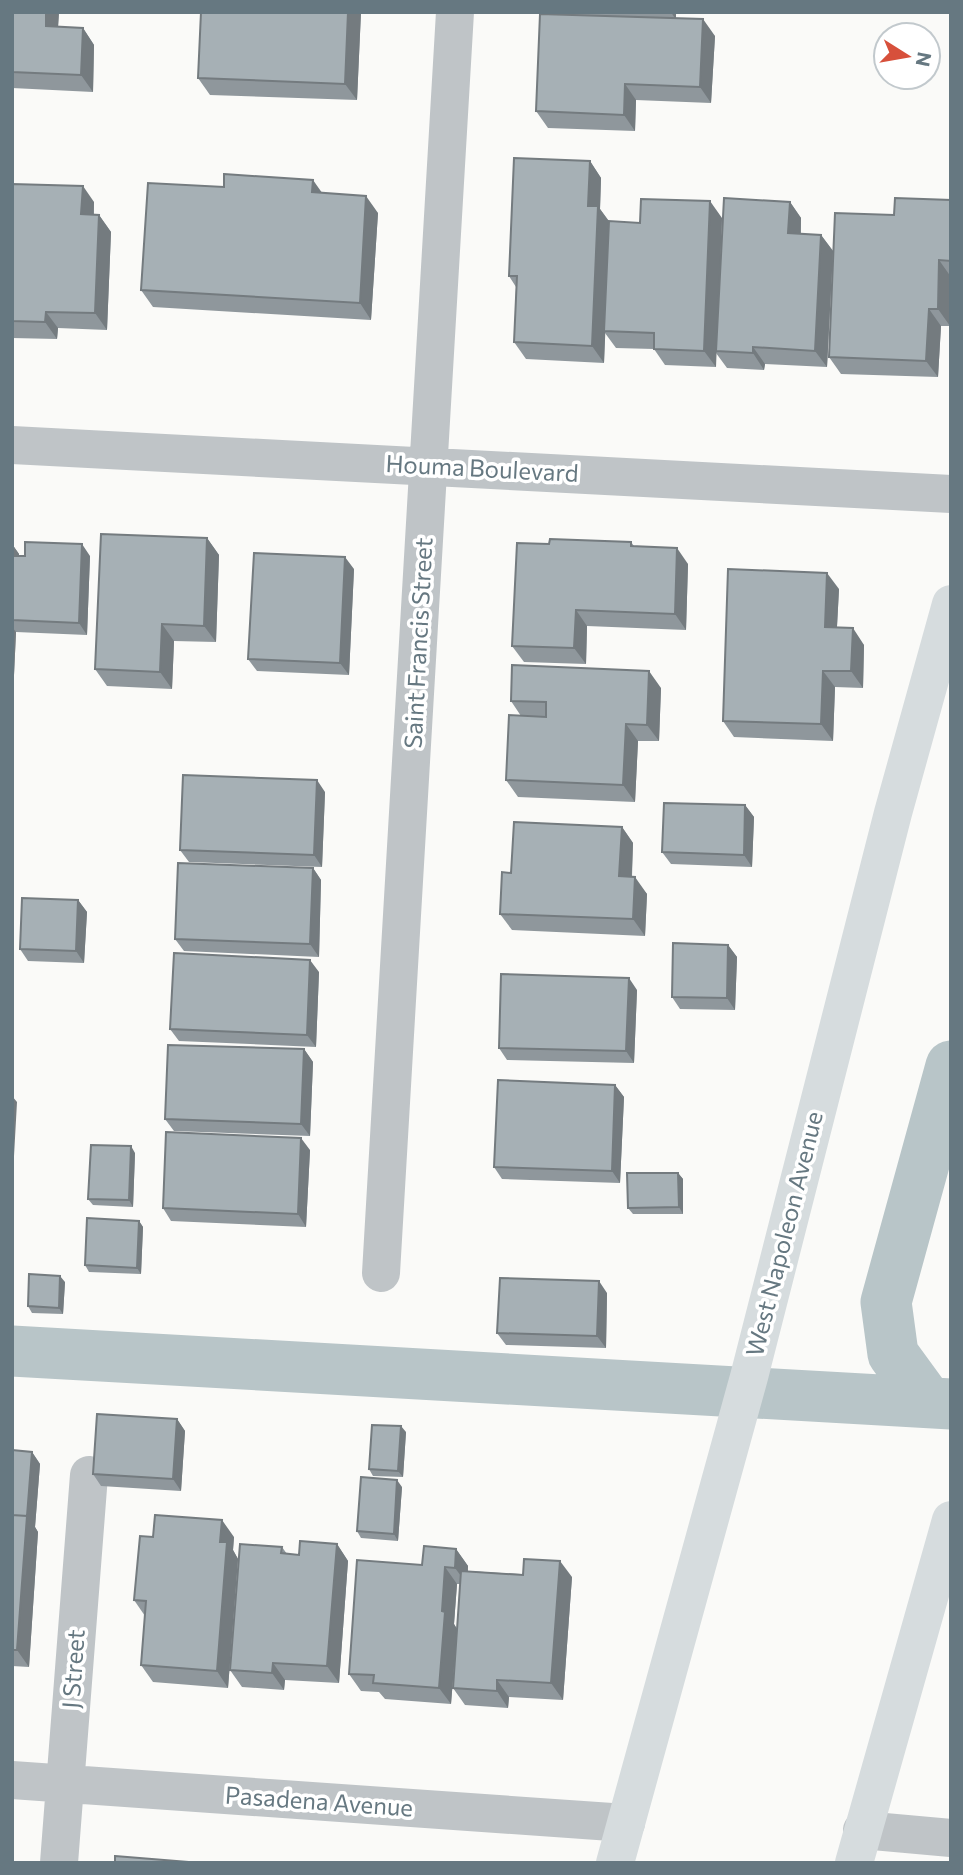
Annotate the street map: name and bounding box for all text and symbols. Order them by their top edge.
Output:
north arrow [872,21,942,91]
text: N [912,50,937,69]
street label: Houma Boulevard [385,448,579,487]
street label: Saint Francis Street [397,536,438,749]
street label: West Napoleon Avenue [739,1108,828,1359]
street label: J Street [55,1628,90,1710]
street label: Pasadena Avenue [224,1779,414,1822]

